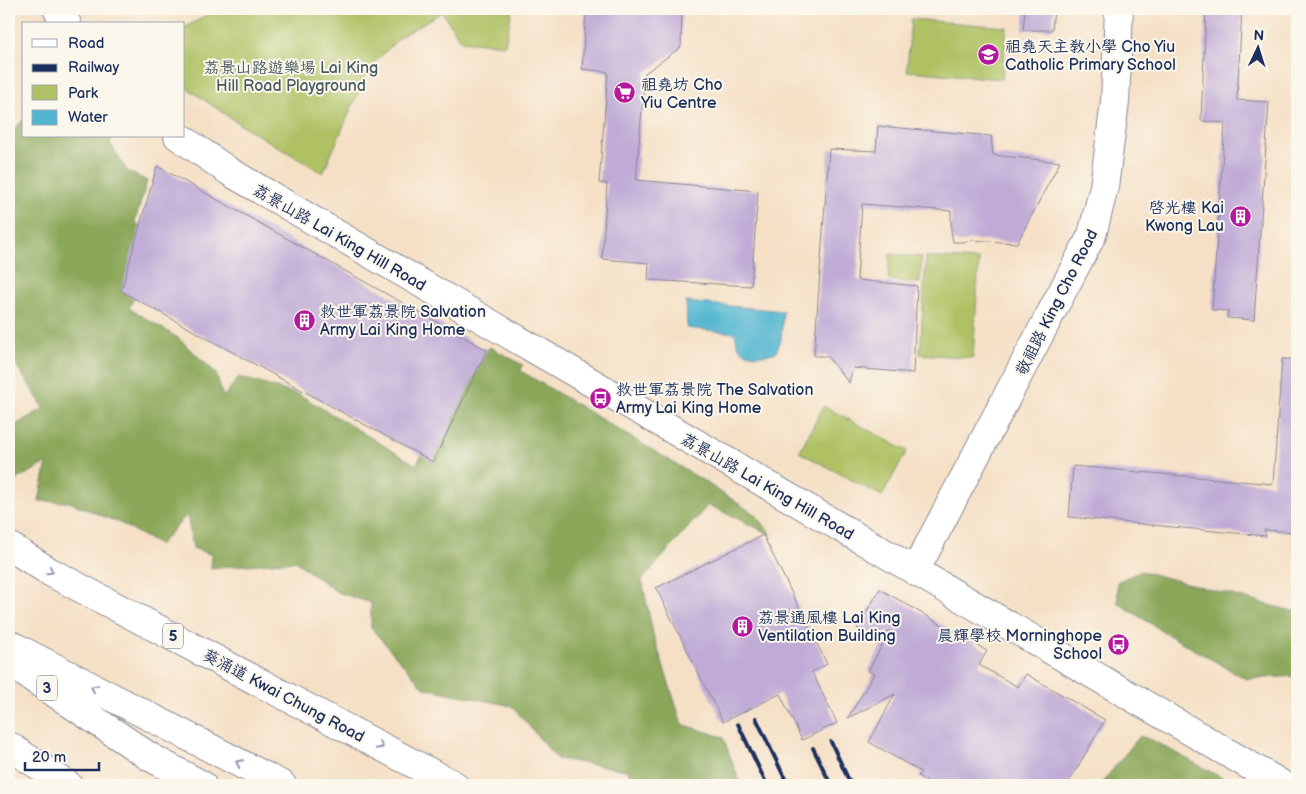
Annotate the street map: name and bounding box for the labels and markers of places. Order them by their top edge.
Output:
place label: 祖堯天主教小學 Cho Yiu Catholic Primary School [1005,38,1176,75]
school or university icon: 祖堯天主教小學 Cho Yiu Catholic Primary School [977,43,1001,67]
place label: 祖堯坊 Cho Yiu Centre [640,76,723,113]
supermarket icon: 祖堯坊 Cho Yiu Centre [613,81,637,105]
place label: 啓光樓 Kai Kwong Lau [1145,199,1224,236]
building icon: 啓光樓 Kai Kwong Lau [1228,204,1252,228]
place label: 救世軍荔景院 Salvation Army Lai King Home [320,303,486,340]
building icon: 救世軍荔景院 Salvation Army Lai King Home [292,308,316,332]
place label: 救世軍荔景院 The Salvation Army Lai King Home [616,381,813,418]
bus stop icon: 救世軍荔景院 The Salvation Army Lai King Home [588,386,612,410]
place label: 荔景通風樓 Lai King Ventilation Building [758,609,900,646]
building icon: 荔景通風樓 Lai King Ventilation Building [730,614,754,638]
place label: 晨輝學校 Morninghope School [937,627,1102,664]
bus stop icon: 晨輝學校 Morninghope School [1106,632,1130,656]

